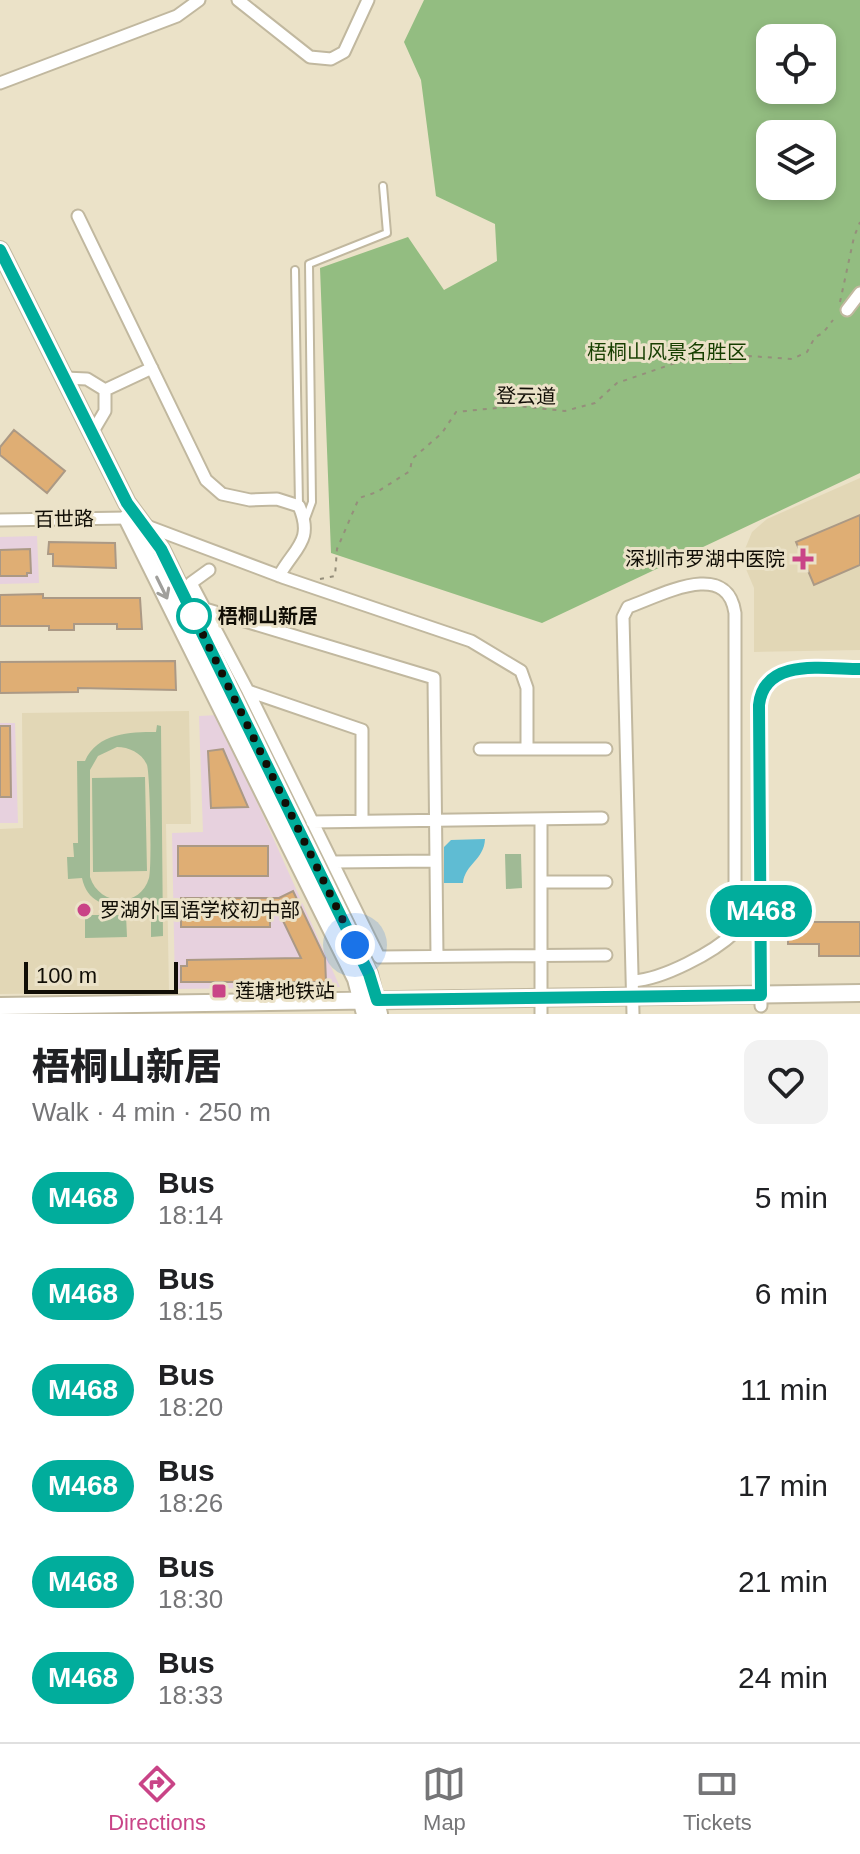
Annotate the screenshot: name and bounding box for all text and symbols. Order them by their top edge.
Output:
map controls [756,24,836,200]
button: locate [756,24,836,104]
button: layers [756,120,836,200]
park label: 梧桐山风景名胜区 [587,341,747,363]
street label: 登云道 [496,384,556,408]
street label: 百世路 [34,507,94,531]
place label: 深圳市罗湖中医院 [625,548,785,570]
marker: 深圳市罗湖中医院 [792,548,814,570]
one-way arrow [155,576,170,600]
marker: 梧桐山新居 [177,599,211,633]
place label: 梧桐山新居 [218,605,318,627]
line badge: M468 [705,885,817,937]
text: M468 [726,895,796,926]
place label: 罗湖外国语学校初中部 [100,899,300,921]
marker: 罗湖外国语学校初中部 [75,901,93,919]
your location [335,925,375,965]
scale bar [24,958,178,994]
text: 100 m [36,963,97,988]
place label: 莲塘地铁站 [235,980,335,1002]
marker: 莲塘地铁站 [210,982,228,1000]
button: heart [744,1040,828,1124]
text: 梧桐山新居 [32,1046,222,1088]
text: Walk · 4 min · 250 m [32,1097,271,1127]
text: Bus [158,1166,215,1199]
text: 5 min [755,1181,828,1214]
text: M468 [48,1182,118,1213]
text: 18:14 [158,1200,223,1230]
text: Bus [158,1262,215,1295]
text: 6 min [755,1277,828,1310]
text: M468 [48,1278,118,1309]
text: 18:15 [158,1296,223,1326]
text: Bus [158,1358,215,1391]
text: 11 min [740,1373,828,1406]
text: M468 [48,1374,118,1405]
text: 18:20 [158,1392,223,1422]
text: Bus [158,1454,215,1487]
text: 17 min [738,1469,828,1502]
text: M468 [48,1470,118,1501]
text: 18:26 [158,1488,223,1518]
text: Bus [158,1550,215,1583]
text: 21 min [738,1565,828,1598]
text: M468 [48,1566,118,1597]
text: 18:30 [158,1584,223,1614]
text: Bus [158,1646,215,1679]
text: 24 min [738,1661,828,1694]
text: M468 [48,1662,118,1693]
text: 18:33 [158,1680,223,1710]
tab: Directions [108,1762,206,1836]
tab: Map [422,1762,466,1836]
tab: Tickets [683,1762,752,1836]

